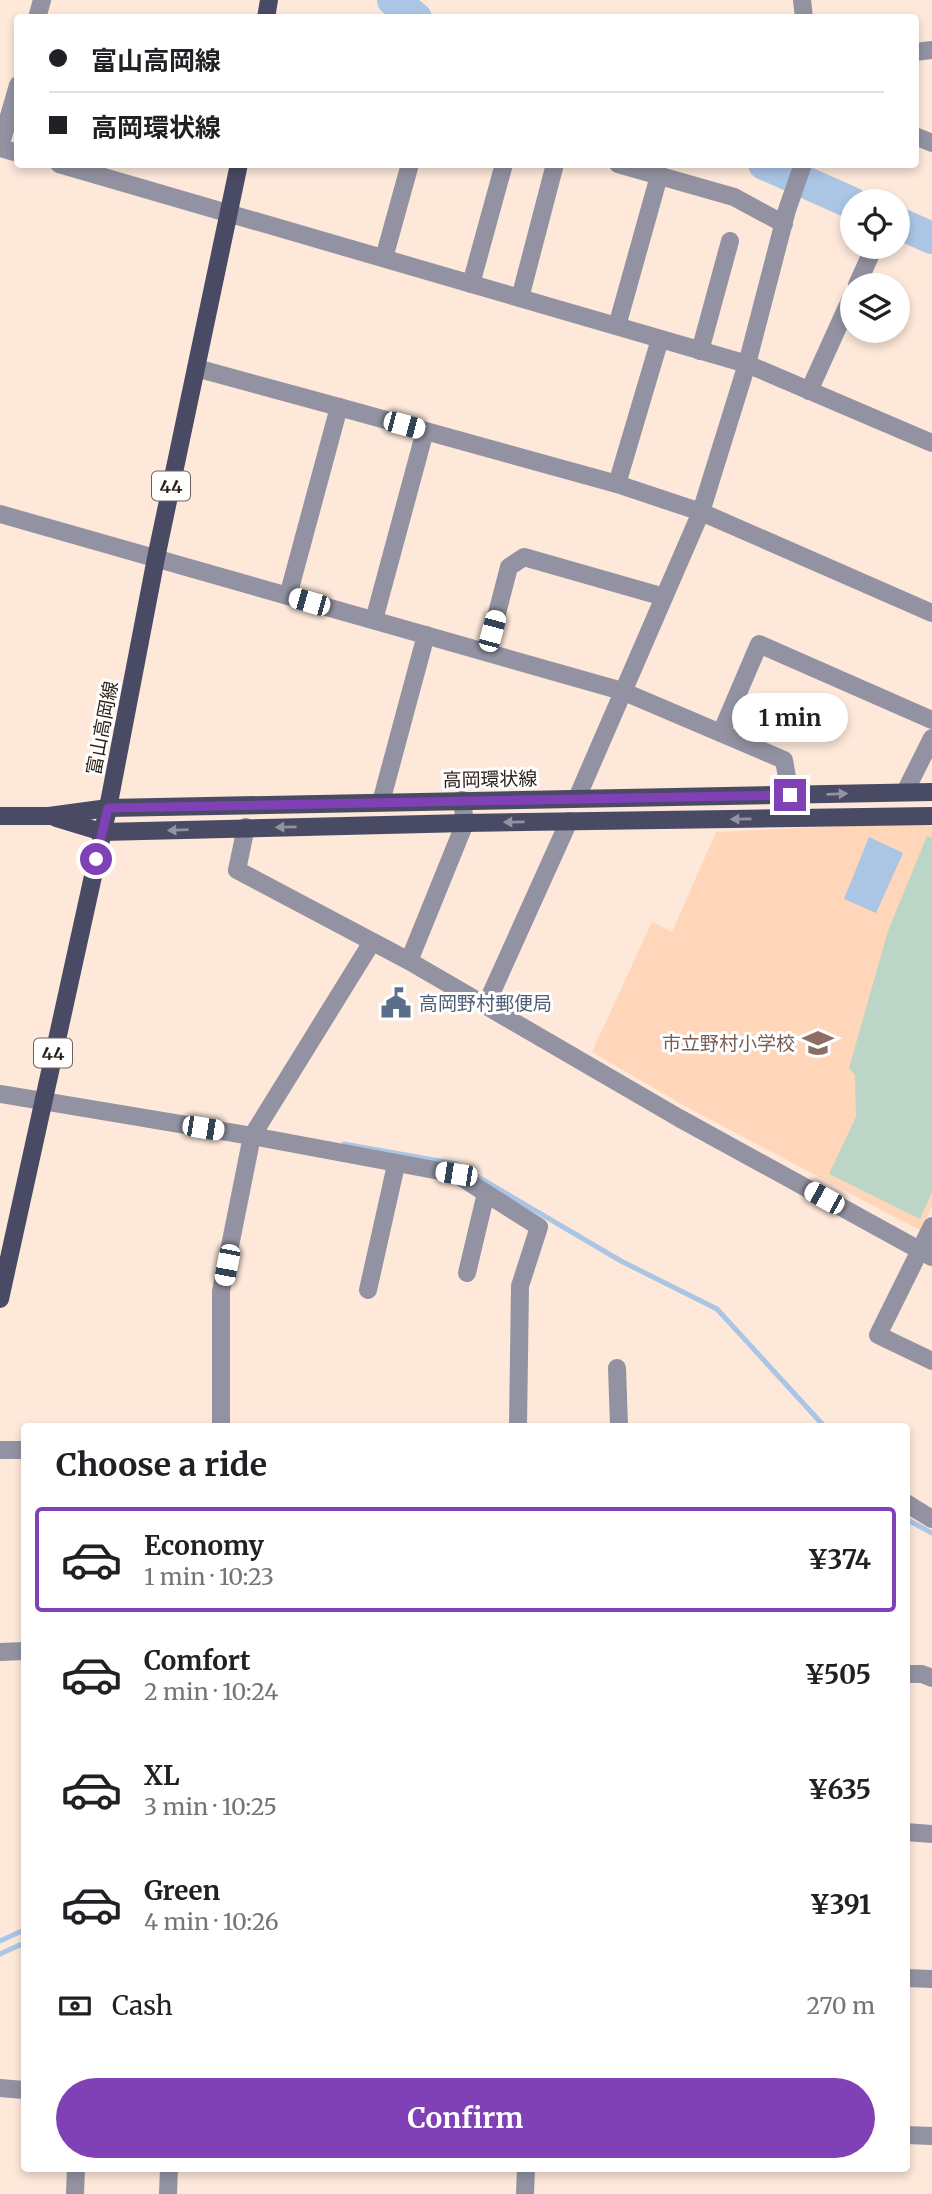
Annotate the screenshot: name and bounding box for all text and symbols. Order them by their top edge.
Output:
text: 富山高岡線 [91,44,221,77]
text: 高岡環状線 [91,111,221,144]
map controls [840,189,910,343]
button: locate [840,189,910,259]
button: layers [840,273,910,343]
car [381,409,428,441]
road number: 44 [152,472,190,500]
car [286,586,333,618]
car [477,608,508,654]
street label: 富山高岡線 [81,679,123,777]
callout: 1 min [732,694,848,742]
text: 1 min [759,703,821,732]
street label: 高岡環状線 [442,766,538,792]
route end [774,779,806,811]
one-way arrow [827,788,849,800]
one-way arrow [730,813,752,825]
one-way arrow [503,816,525,828]
one-way arrow [275,821,297,832]
one-way arrow [167,824,189,835]
route start [80,843,112,875]
public building icon: 高岡野村郵便局 [379,986,413,1020]
place label: 高岡野村郵便局 [419,991,552,1015]
school or university icon: 市立野村小学校 [801,1026,835,1060]
place label: 市立野村小学校 [662,1031,795,1055]
road number: 44 [34,1038,72,1068]
car [181,1114,226,1142]
car [434,1160,479,1188]
car [801,1179,848,1217]
car [213,1242,242,1288]
text: Choose a ride [56,1445,267,1485]
icon: car [60,1528,123,1591]
text: Economy [144,1529,264,1562]
text: ¥374 [807,1543,871,1576]
text: 1 min · 10:23 [144,1562,274,1591]
icon: car [60,1643,123,1706]
text: Comfort [144,1644,250,1677]
text: ¥505 [804,1658,871,1691]
text: 2 min · 10:24 [144,1677,278,1706]
icon: car [60,1758,123,1821]
text: XL [144,1759,180,1792]
text: ¥635 [808,1773,871,1806]
text: 3 min · 10:25 [144,1792,277,1821]
icon: car [60,1873,123,1936]
text: Green [144,1874,220,1907]
text: ¥391 [810,1888,871,1921]
text: 4 min · 10:26 [144,1907,279,1936]
icon: cash [56,1987,94,2025]
text: Cash [112,1989,173,2022]
text: 270 m [807,1991,875,2020]
button: Confirm [56,2078,875,2158]

